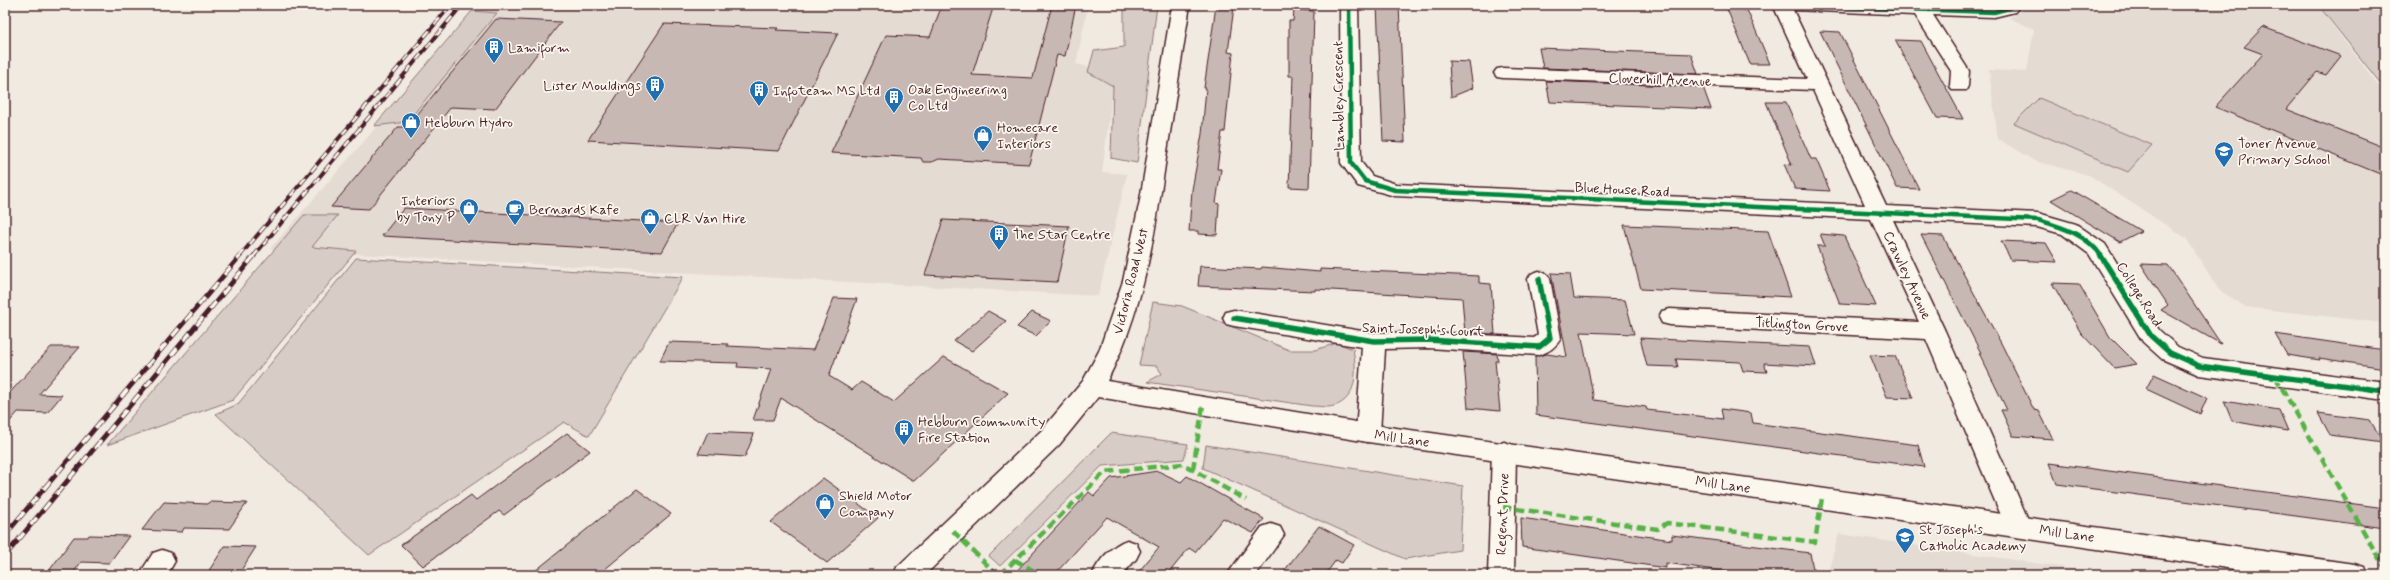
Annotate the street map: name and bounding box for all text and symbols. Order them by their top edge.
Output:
building icon: Lamiform [483,36,505,64]
place label: Lamiform [508,39,570,59]
street label: Lambley Crescent [1329,41,1349,151]
street label: Cloverhill Avenue [1608,69,1712,91]
building icon: Lister Mouldings [644,74,666,102]
place label: Lister Mouldings [543,77,641,96]
building icon: Infoteam MS Ltd [748,79,770,107]
place label: Oak Engineering Co Ltd [908,81,1007,115]
place label: Infoteam MS Ltd [773,82,880,102]
building icon: Oak Engineering Co Ltd [883,86,905,114]
shop icon: Hebburn Hydro [400,111,422,139]
place label: Hebburn Hydro [425,114,513,132]
place label: Homecare Interiors [997,119,1058,153]
shop icon: Homecare Interiors [972,124,994,152]
place label: Toner Avenue Primary School [2238,135,2331,169]
school or university icon: Toner Avenue Primary School [2213,140,2235,168]
street label: Blue House Road [1574,179,1670,201]
place label: Interiors by Tony P [396,192,455,226]
shop icon: Interiors by Tony P [458,197,480,225]
cafe icon: Bernards Kafe [504,198,526,226]
place label: Bernards Kafe [529,201,619,219]
shop icon: CLR Van Hire [639,207,661,235]
place label: CLR Van Hire [664,210,747,228]
building icon: The Star Centre [988,223,1010,251]
place label: The Star Centre [1013,226,1111,244]
street label: Victoria Road West [1109,226,1153,336]
street label: Crawley Avenue [1879,228,1936,323]
street label: College Road [2112,259,2166,330]
street label: Titlington Grove [1755,314,1849,338]
street label: Saint Joseph's Court [1362,319,1485,341]
place label: Hebburn Community Fire Station [918,413,1045,447]
building icon: Hebburn Community Fire Station [893,418,915,446]
street label: Mill Lane [1373,426,1431,452]
street label: Mill Lane [1694,472,1752,498]
street label: Regent Drive [1493,473,1515,555]
place label: Shield Motor Company [839,487,912,521]
shop icon: Shield Motor Company [814,492,836,520]
place label: St Joseph's Catholic Academy [1919,521,2026,555]
street label: Mill Lane [2038,521,2096,547]
school or university icon: St Joseph's Catholic Academy [1894,526,1916,554]

